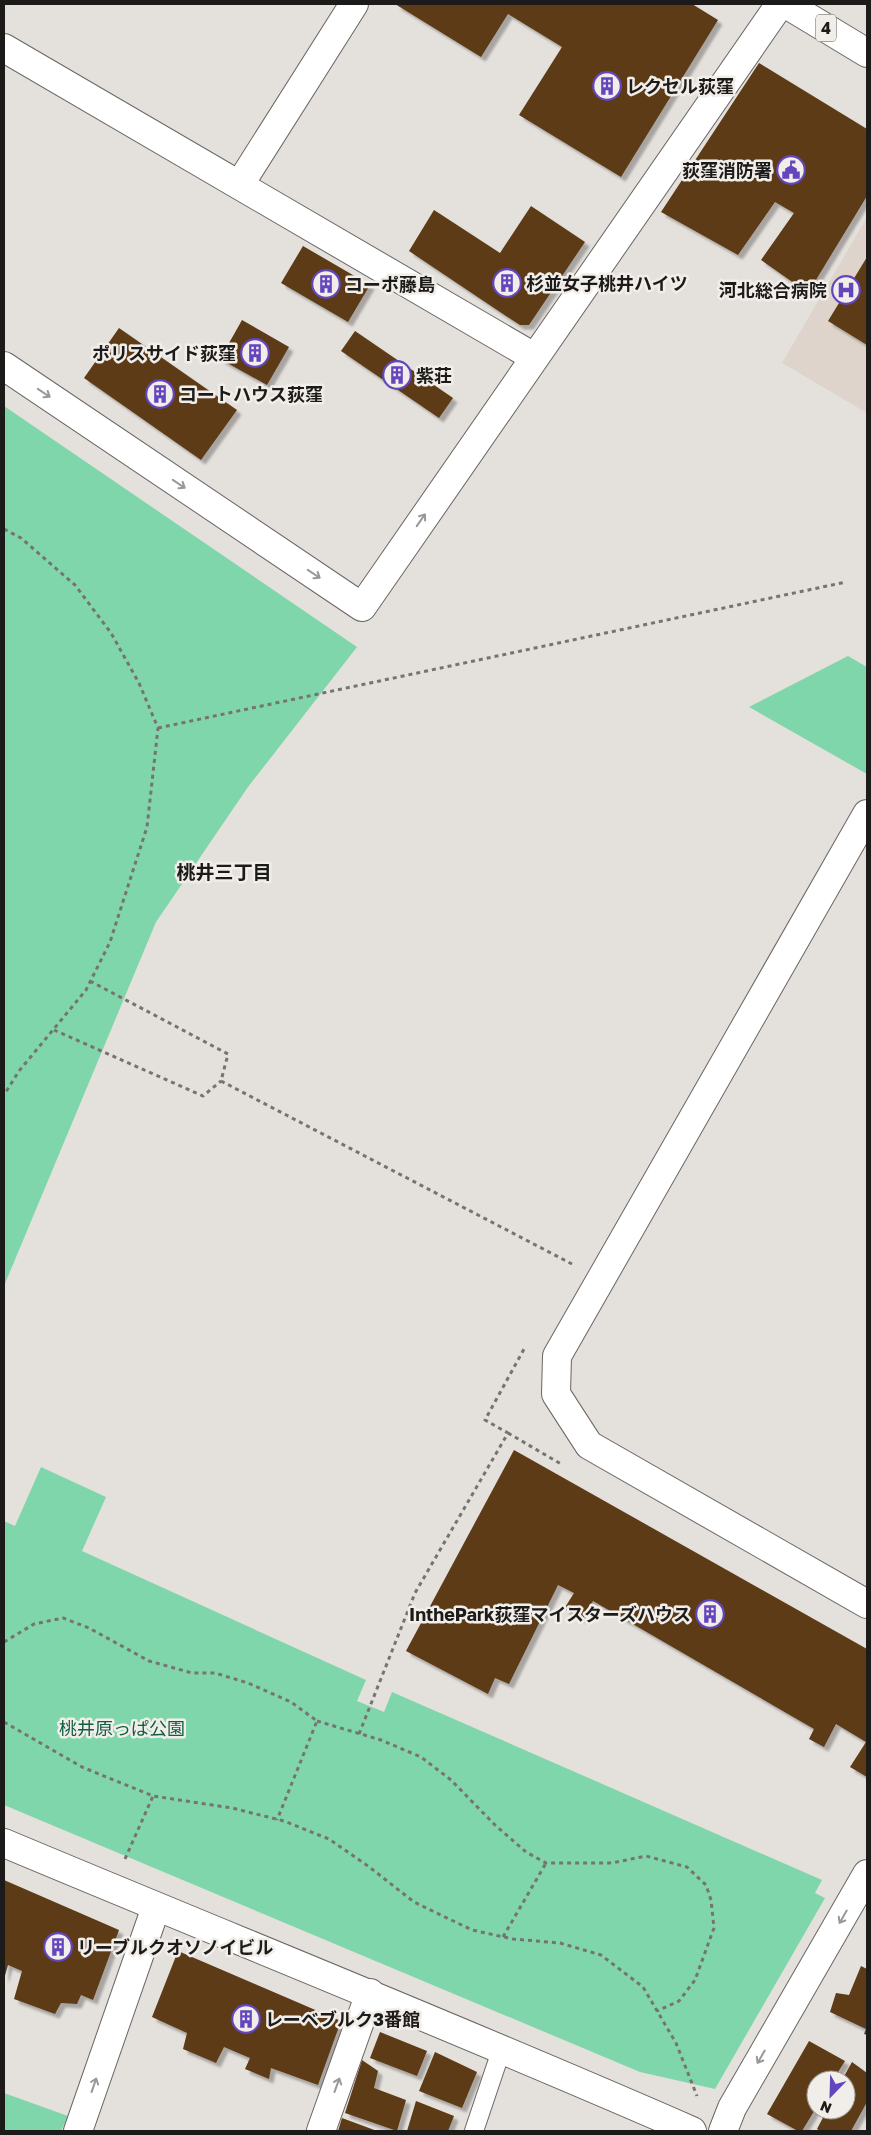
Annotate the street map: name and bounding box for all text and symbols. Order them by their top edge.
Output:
road number: 4 [816,14,836,42]
building icon: レクセル荻窪 [592,71,622,101]
place label: レクセル荻窪 [626,75,734,97]
public building icon: 荻窪消防署 [776,155,806,185]
place label: 荻窪消防署 [682,159,772,181]
building icon: 杉並女子桃井ハイツ [492,268,522,298]
building icon: コーポ藤島 [311,269,341,299]
place label: 杉並女子桃井ハイツ [526,272,688,294]
place label: コーポ藤島 [345,273,435,295]
hospital icon: 河北総合病院 [831,275,861,305]
place label: 河北総合病院 [719,279,827,301]
building icon: ポリスサイド荻窪 [240,338,270,368]
place label: ポリスサイド荻窪 [92,342,236,364]
building icon: 紫荘 [382,360,412,390]
place label: 紫荘 [416,364,452,386]
building icon: コートハウス荻窪 [145,379,175,409]
place label: コートハウス荻窪 [179,383,323,405]
one-way arrow [37,388,51,398]
one-way arrow [172,479,186,489]
one-way arrow [416,513,426,527]
one-way arrow [307,569,321,580]
district label: 桃井三丁目 [176,860,272,883]
building icon: InthePark荻窪マイスターズハウス [695,1599,725,1629]
place label: InthePark荻窪マイスターズハウス [409,1603,691,1625]
park label: 桃井原っぱ公園 [59,1717,185,1739]
one-way arrow [837,1909,847,1923]
building icon: リーブルクオソノイビル [43,1932,73,1962]
place label: リーブルクオソノイビル [77,1936,273,1958]
building icon: レーベブルク3番館 [231,2004,261,2034]
place label: レーベブルク3番館 [265,2008,420,2030]
one-way arrow [756,2050,766,2064]
north arrow [806,2070,856,2120]
one-way arrow [90,2078,99,2094]
one-way arrow [333,2078,342,2094]
text: N [818,2098,834,2117]

